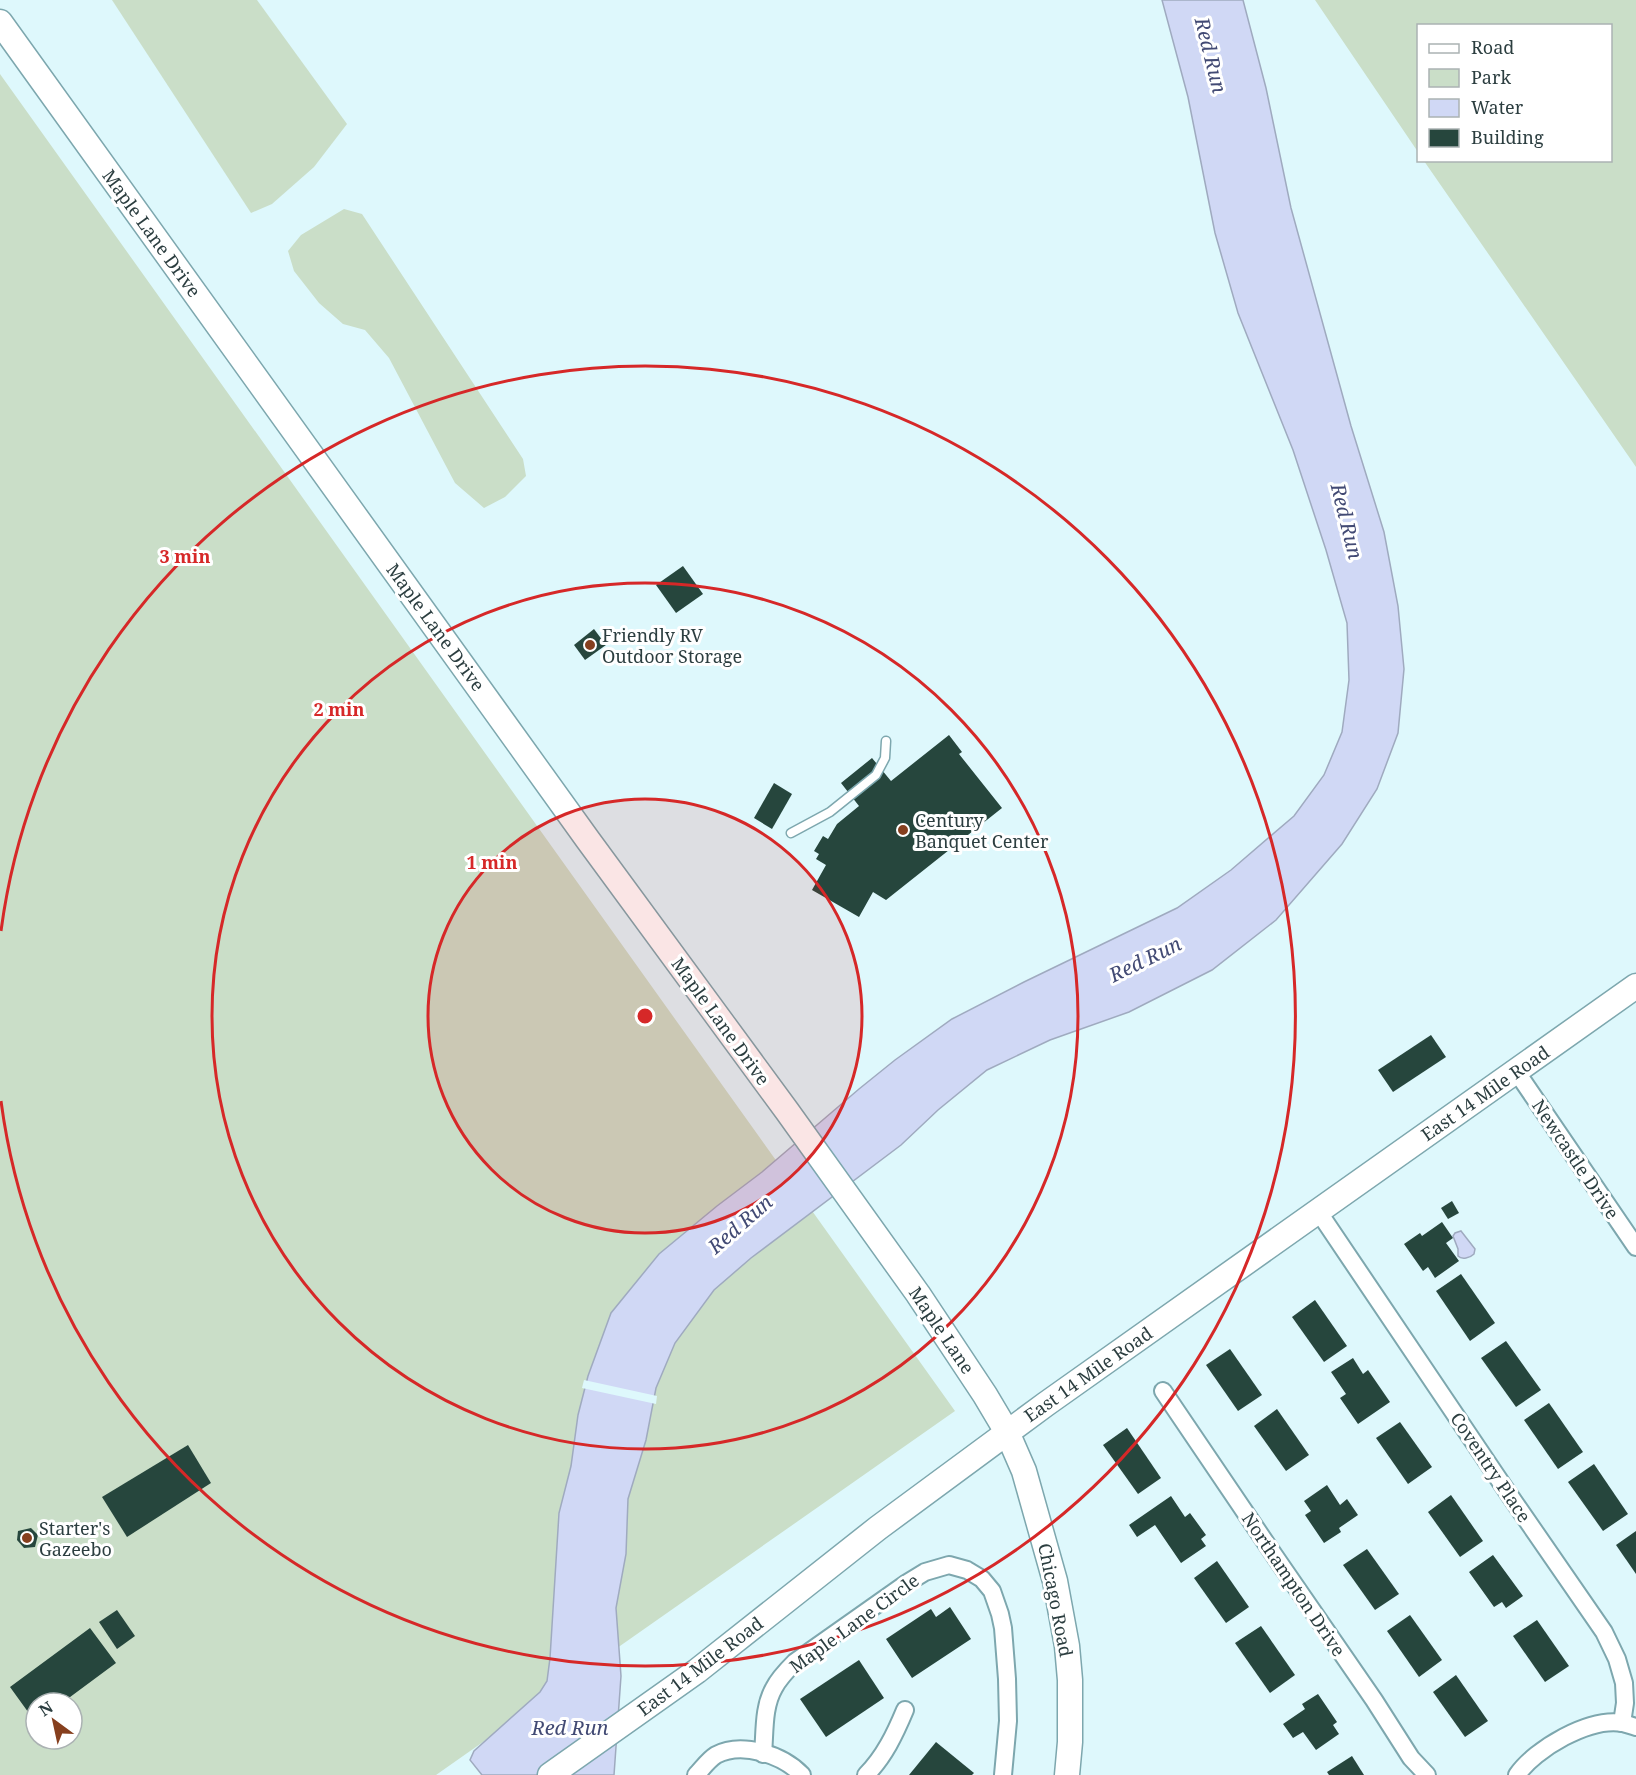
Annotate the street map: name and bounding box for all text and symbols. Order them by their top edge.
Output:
water label: Red Run [1188,13,1233,96]
legend [1417,24,1612,162]
text: Road [1471,35,1514,59]
text: Park [1471,65,1511,89]
text: Water [1471,95,1524,119]
text: Building [1471,125,1544,149]
street label: Maple Lane Drive [97,164,207,302]
water label: Red Run [1324,479,1369,562]
text: 3 min [160,544,210,568]
street label: Maple Lane Drive [381,558,491,696]
place label: Friendly RV Outdoor Storage [602,623,742,668]
marker: Friendly RV Outdoor Storage [583,638,597,652]
text: 2 min [314,697,364,721]
place label: Century Banquet Center [915,808,1049,853]
marker: Century Banquet Center [896,823,910,837]
text: 1 min [467,850,517,874]
water label: Red Run [1104,930,1186,988]
street label: Maple Lane Drive [666,952,776,1090]
centre of rings [635,1006,655,1026]
street label: East 14 Mile Road [1416,1040,1554,1146]
street label: Newcastle Drive [1527,1094,1625,1224]
water label: Red Run [701,1188,778,1260]
street label: Maple Lane [904,1282,980,1378]
street label: East 14 Mile Road [1019,1321,1157,1427]
street label: Coventry Place [1445,1407,1537,1527]
street label: Northampton Drive [1237,1507,1351,1661]
place label: Starter's Gazeebo [39,1516,112,1561]
marker: Starter's Gazeebo [20,1531,34,1545]
street label: Chicago Road [1033,1541,1079,1659]
street label: Maple Lane Circle [784,1568,924,1678]
street label: East 14 Mile Road [632,1611,768,1721]
north arrow [24,1691,84,1751]
text: N [35,1696,57,1721]
water label: Red Run [530,1714,609,1741]

